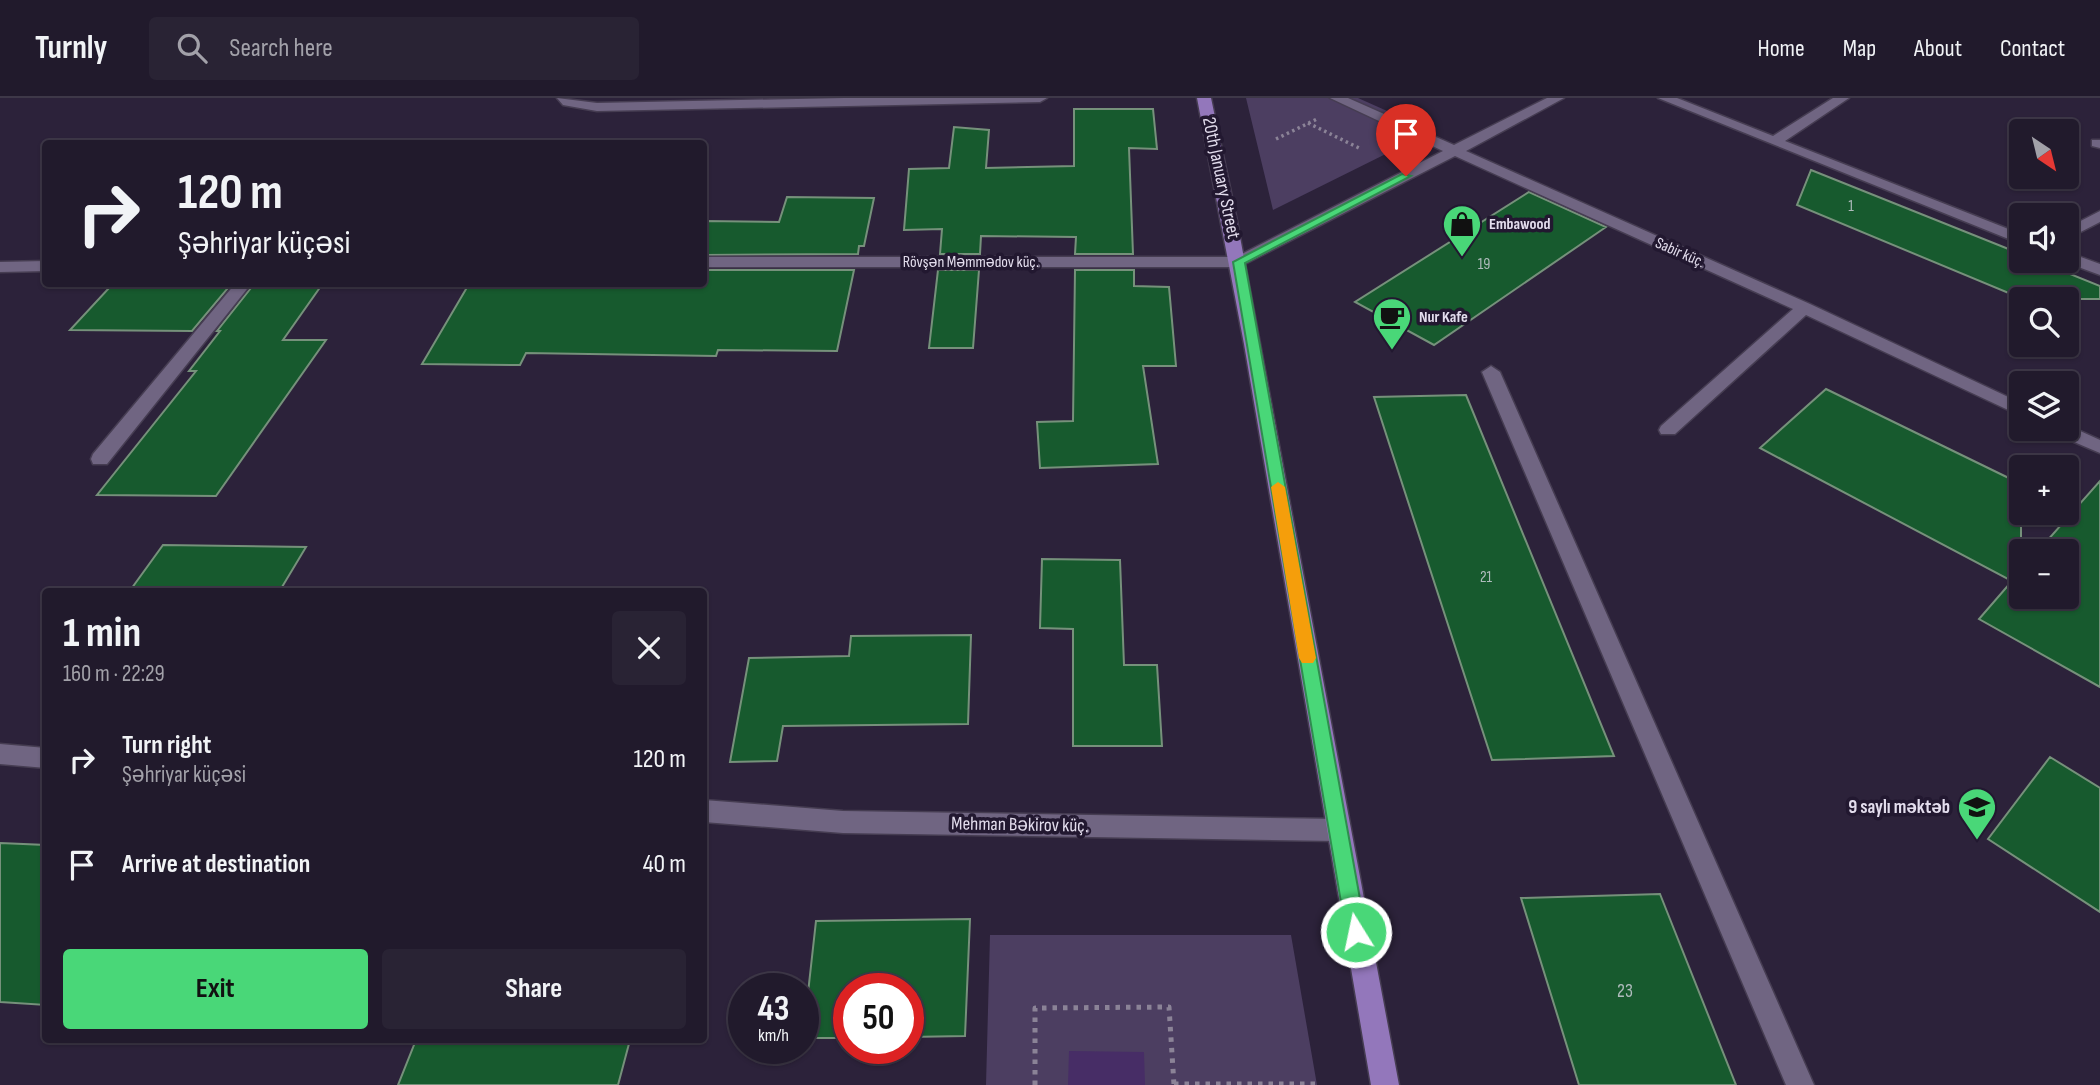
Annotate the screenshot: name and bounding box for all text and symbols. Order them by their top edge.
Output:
search box [149,17,639,80]
text: Turnly [35,28,107,68]
icon: search [173,29,211,67]
text: Search here [229,33,333,64]
text: Home [1757,34,1805,63]
text: Map [1843,34,1876,63]
text: About [1914,34,1962,63]
text: Contact [2000,34,2065,63]
pin [1376,104,1436,176]
street label: 20th January Street [1197,115,1245,241]
icon: arrive [1387,115,1425,153]
north arrow [2009,119,2079,189]
map controls [2009,119,2079,609]
text: 120 m [178,164,283,223]
icon: right [63,168,154,259]
house number: 1 [1848,197,1854,216]
shop icon: Embawood [1441,203,1483,258]
button: sound [2009,203,2079,273]
place label: Embawood [1489,215,1550,234]
text: Şəhriyar küçəsi [178,224,350,263]
street label: Sabir küç. [1652,234,1708,272]
street label: Rövşən Məmmədov küç. [903,253,1039,272]
house number: 19 [1478,255,1490,274]
button: search [2009,287,2079,357]
cafe icon: Nur Kafe [1371,296,1413,351]
place label: Nur Kafe [1419,308,1468,327]
button: layers [2009,371,2079,441]
button: + [2009,455,2079,525]
button: − [2009,539,2079,609]
house number: 21 [1480,568,1493,587]
text: 1 min [63,608,141,659]
button: close [612,611,686,685]
text: 160 m · 22:29 [63,660,165,688]
text: Turn right [122,730,211,761]
icon: right [63,741,101,779]
text: 120 m [633,744,686,775]
text: Şəhriyar küçəsi [122,761,246,789]
school or university icon: 9 saylı məktəb [1956,786,1998,841]
place label: 9 saylı məktəb [1848,796,1950,819]
street label: Mehman Bəkirov küç. [951,812,1089,838]
icon: arrive [63,846,101,884]
text: Arrive at destination [122,849,310,880]
text: 40 m [643,849,686,880]
position arrow [1319,895,1393,969]
button: Exit [63,949,368,1029]
button: Share [382,949,686,1029]
speed limit sign: 50 [833,973,924,1064]
house number: 23 [1617,980,1633,1003]
text: 43 [757,988,790,1031]
text: km/h [758,1025,789,1046]

